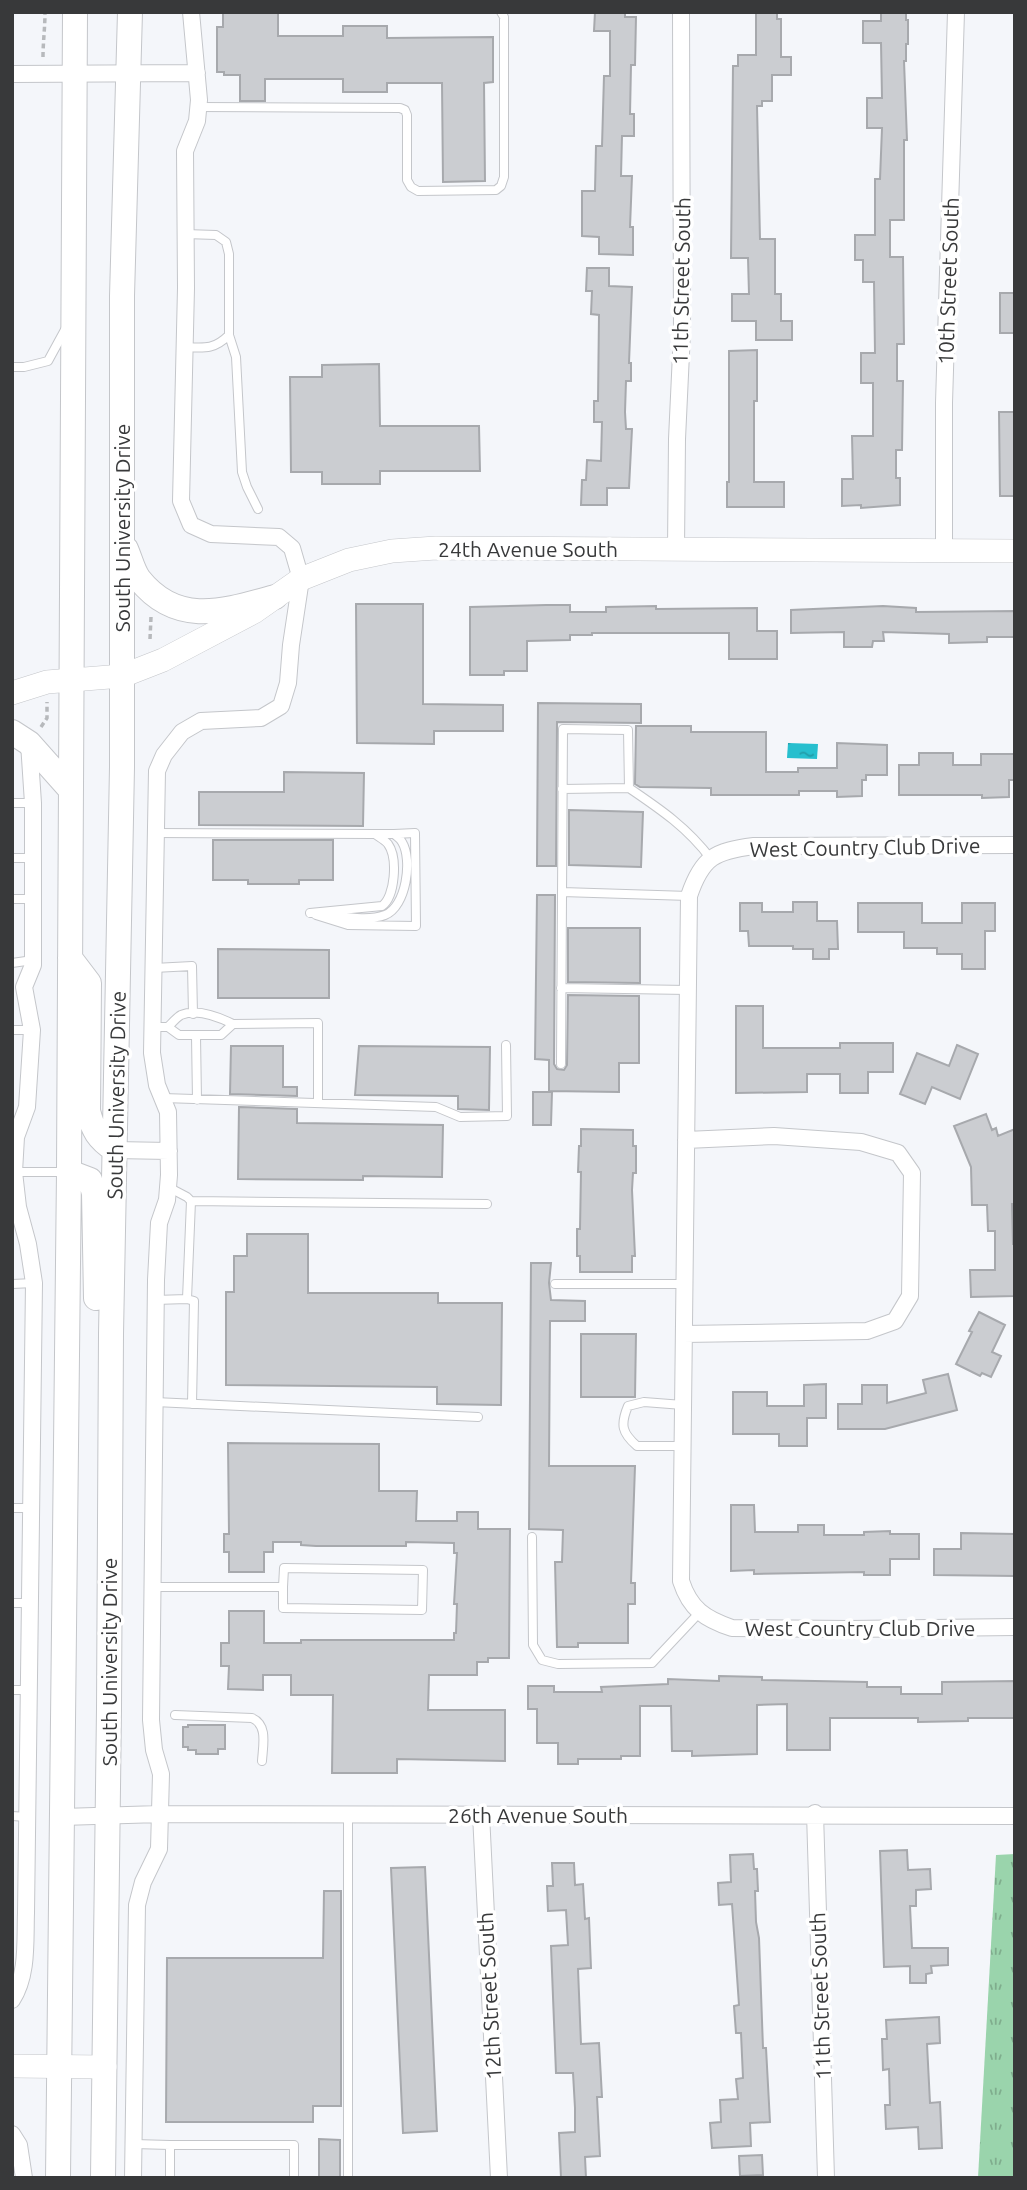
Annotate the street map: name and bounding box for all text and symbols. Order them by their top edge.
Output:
street label: 11th Street South [668,197,694,365]
street label: 10th Street South [933,197,963,365]
street label: South University Drive [110,424,134,632]
street label: 24th Avenue South [438,537,618,561]
street label: West Country Club Drive [749,833,981,861]
street label: South University Drive [102,991,130,1199]
street label: South University Drive [97,1558,121,1766]
street label: West Country Club Drive [745,1616,975,1640]
street label: 26th Avenue South [448,1803,628,1827]
street label: 12th Street South [473,1912,505,2080]
street label: 11th Street South [805,1912,835,2080]

